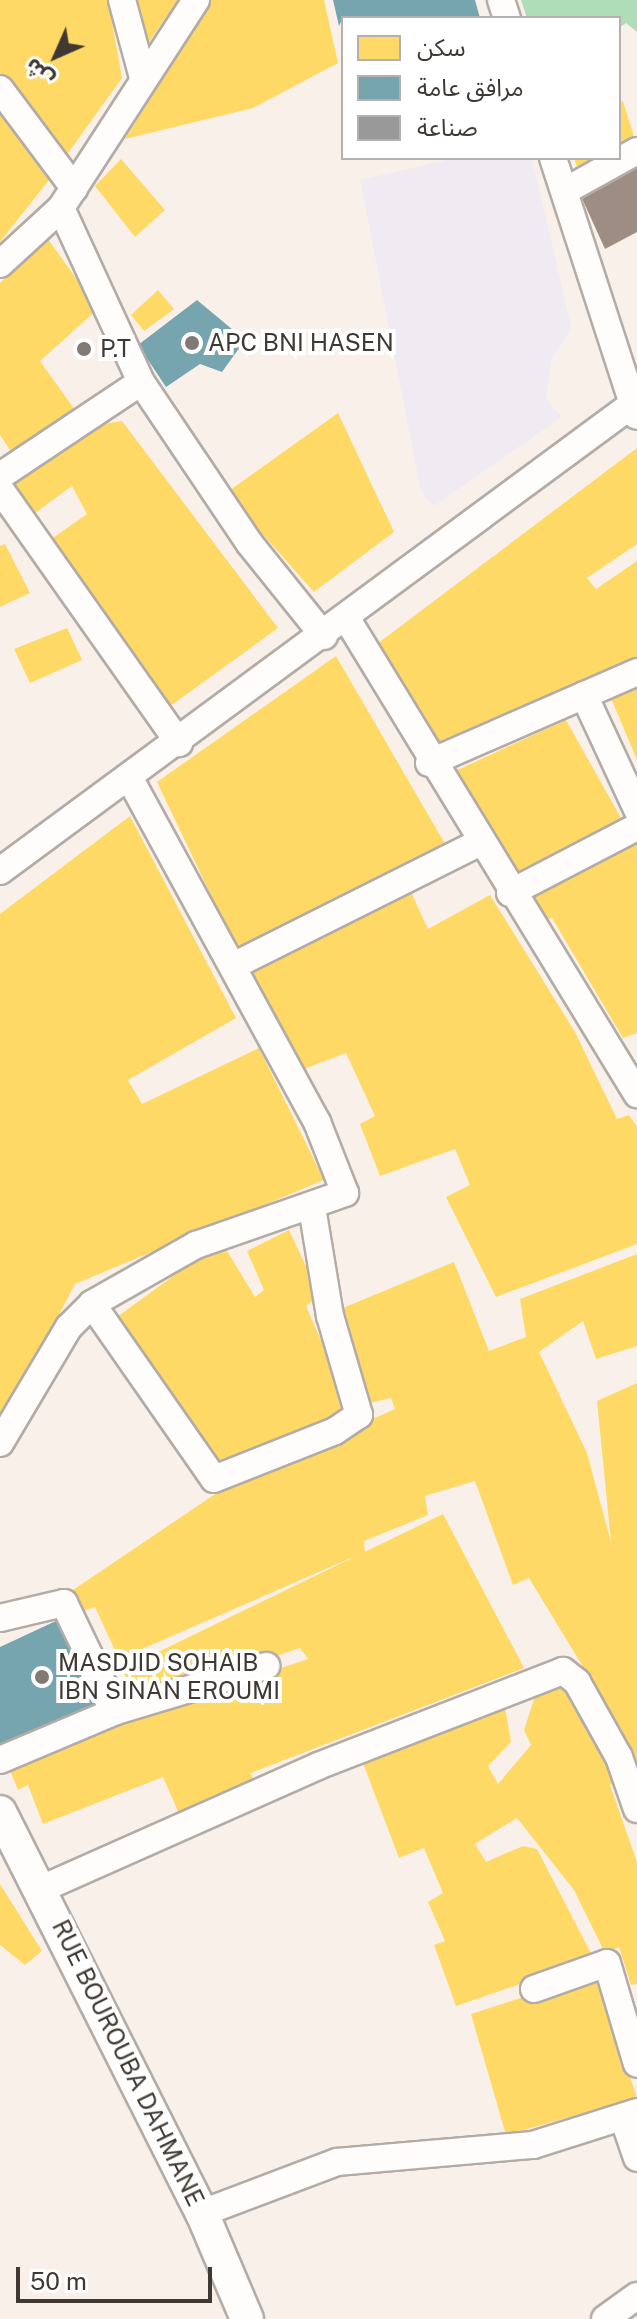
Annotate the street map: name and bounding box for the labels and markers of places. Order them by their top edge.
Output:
place label: APC BNI HASEN [208,329,394,357]
marker: APC BNI HASEN [183,334,201,352]
place label: P.T [100,335,131,363]
marker: P.T [75,340,93,358]
place label: MASDJID SOHAIB IBN SINAN EROUMI [58,1649,280,1705]
marker: MASDJID SOHAIB IBN SINAN EROUMI [33,1668,51,1686]

